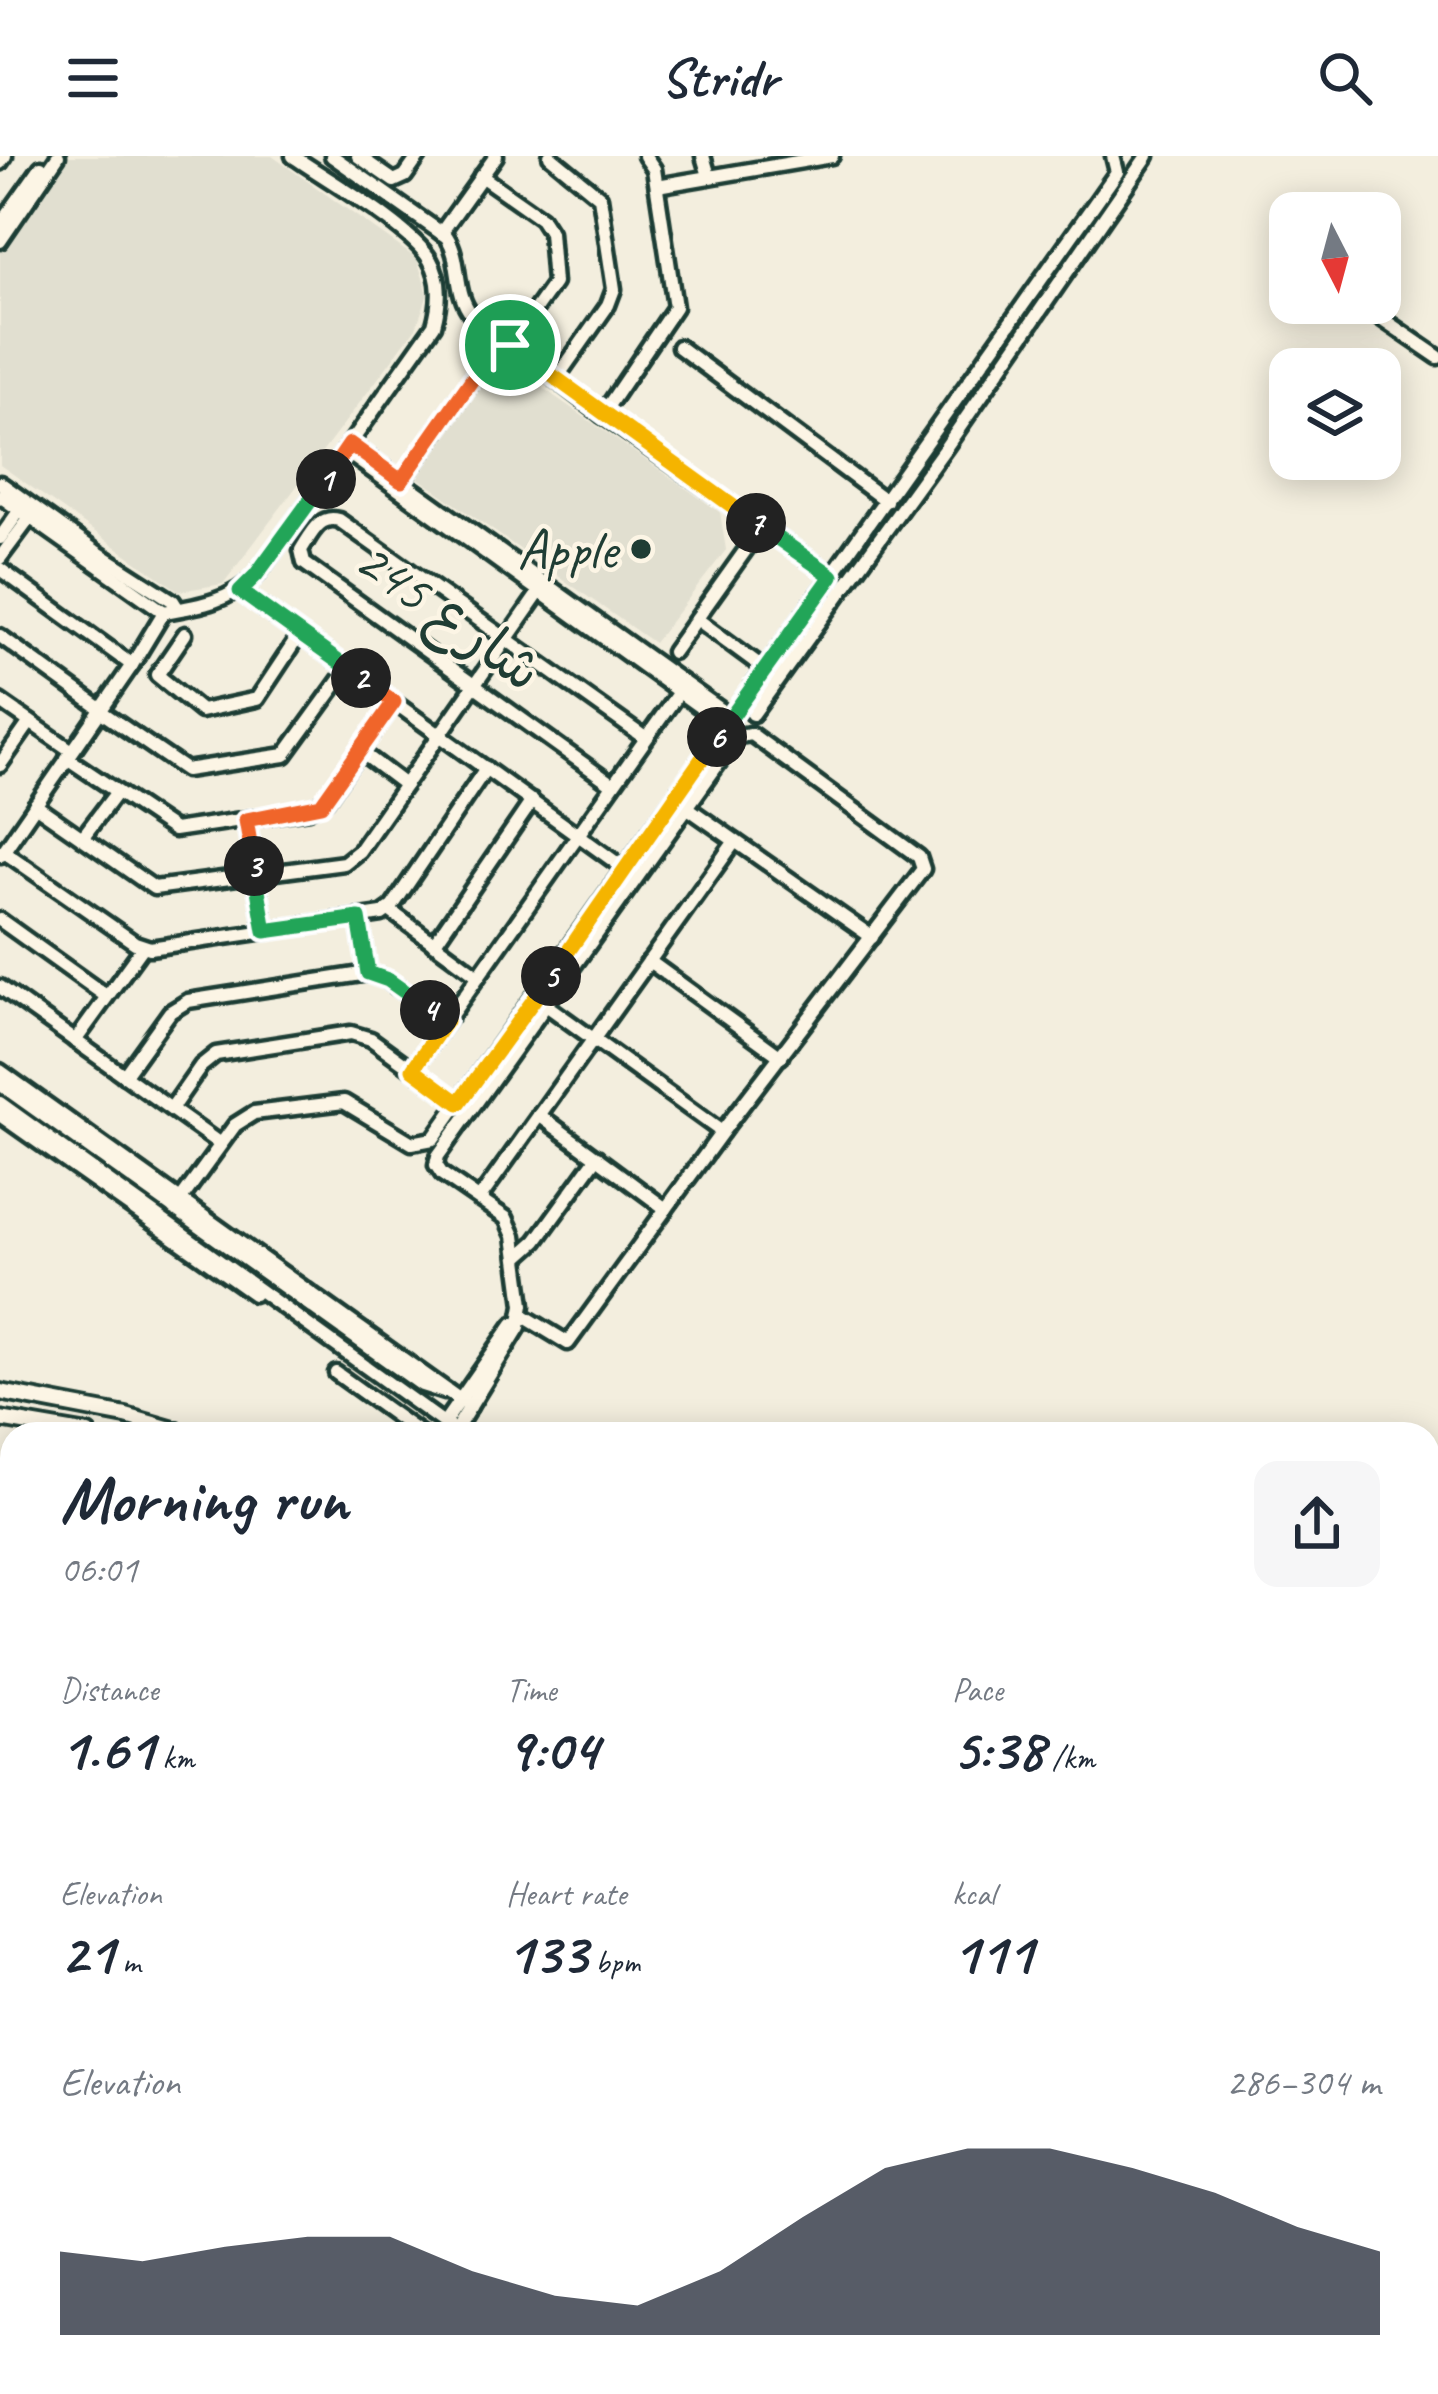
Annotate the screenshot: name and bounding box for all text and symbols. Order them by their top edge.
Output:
text: Stridr [661,44,777,112]
icon: menu [60,45,126,111]
icon: search [1312,45,1378,111]
north arrow [1269,192,1401,324]
map controls [1269,192,1401,480]
pin [459,294,561,396]
icon: arrive [477,312,543,378]
button: layers [1269,348,1401,480]
pin: 1 [296,449,356,509]
text: 1 [319,458,333,500]
pin: 7 [726,493,786,553]
text: 7 [749,502,763,544]
place label: Apple [517,513,620,585]
street label: شارع 245 [342,524,556,706]
marker: Apple [628,536,654,562]
pin: 2 [331,648,391,708]
pin: 6 [687,707,747,767]
text: 6 [709,716,725,758]
pin: 3 [224,836,284,896]
text: 3 [247,845,261,887]
pin: 5 [521,946,581,1006]
text: 5 [544,955,558,997]
pin: 4 [400,980,460,1040]
text: 4 [423,989,437,1031]
text: Morning run [60,1458,348,1541]
button: share [1254,1461,1380,1587]
text: 06:01 [60,1545,138,1594]
text: Distance [60,1669,158,1711]
text: Time [506,1669,557,1711]
text: Pace [952,1669,1003,1711]
text: 1.61 [60,1711,154,1787]
text: 9:04 [506,1711,598,1787]
text: 5:38 [952,1711,1044,1787]
text: km [154,1737,194,1779]
text: /km [1044,1737,1095,1779]
text: Elevation [60,1873,162,1915]
text: Heart rate [506,1873,626,1915]
text: kcal [952,1873,996,1915]
text: 21 [60,1915,114,1991]
text: 133 [506,1915,587,1991]
text: 111 [952,1915,1033,1991]
text: m [114,1941,140,1983]
text: bpm [587,1941,640,1983]
text: Elevation [60,2058,180,2107]
text: 286–304 m [1226,2058,1380,2107]

